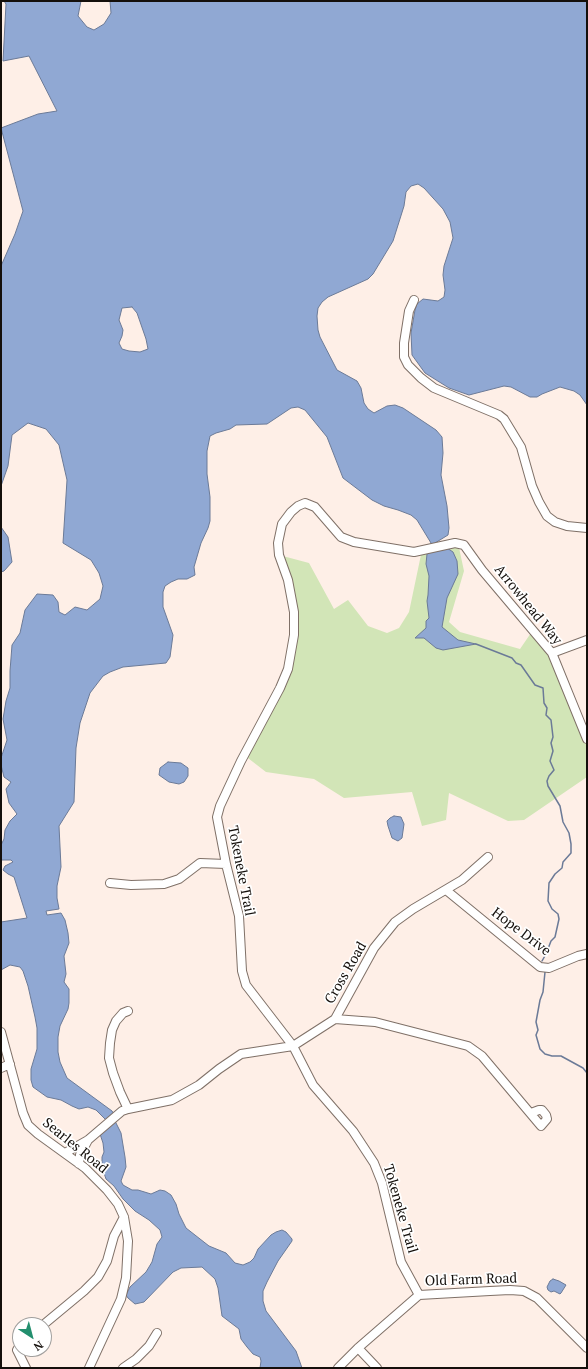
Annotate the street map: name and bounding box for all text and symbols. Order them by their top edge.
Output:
street label: Arrowhead Way [491,562,565,648]
street label: Tokeneke Trail [224,824,258,918]
street label: Hope Drive [488,904,554,960]
street label: Cross Road [322,939,370,1007]
street label: Searles Road [39,1115,111,1177]
street label: Tokeneke Trail [379,1163,421,1255]
street label: Old Farm Road [424,1270,518,1290]
north arrow [12,1317,52,1357]
text: N [31,1338,46,1354]

